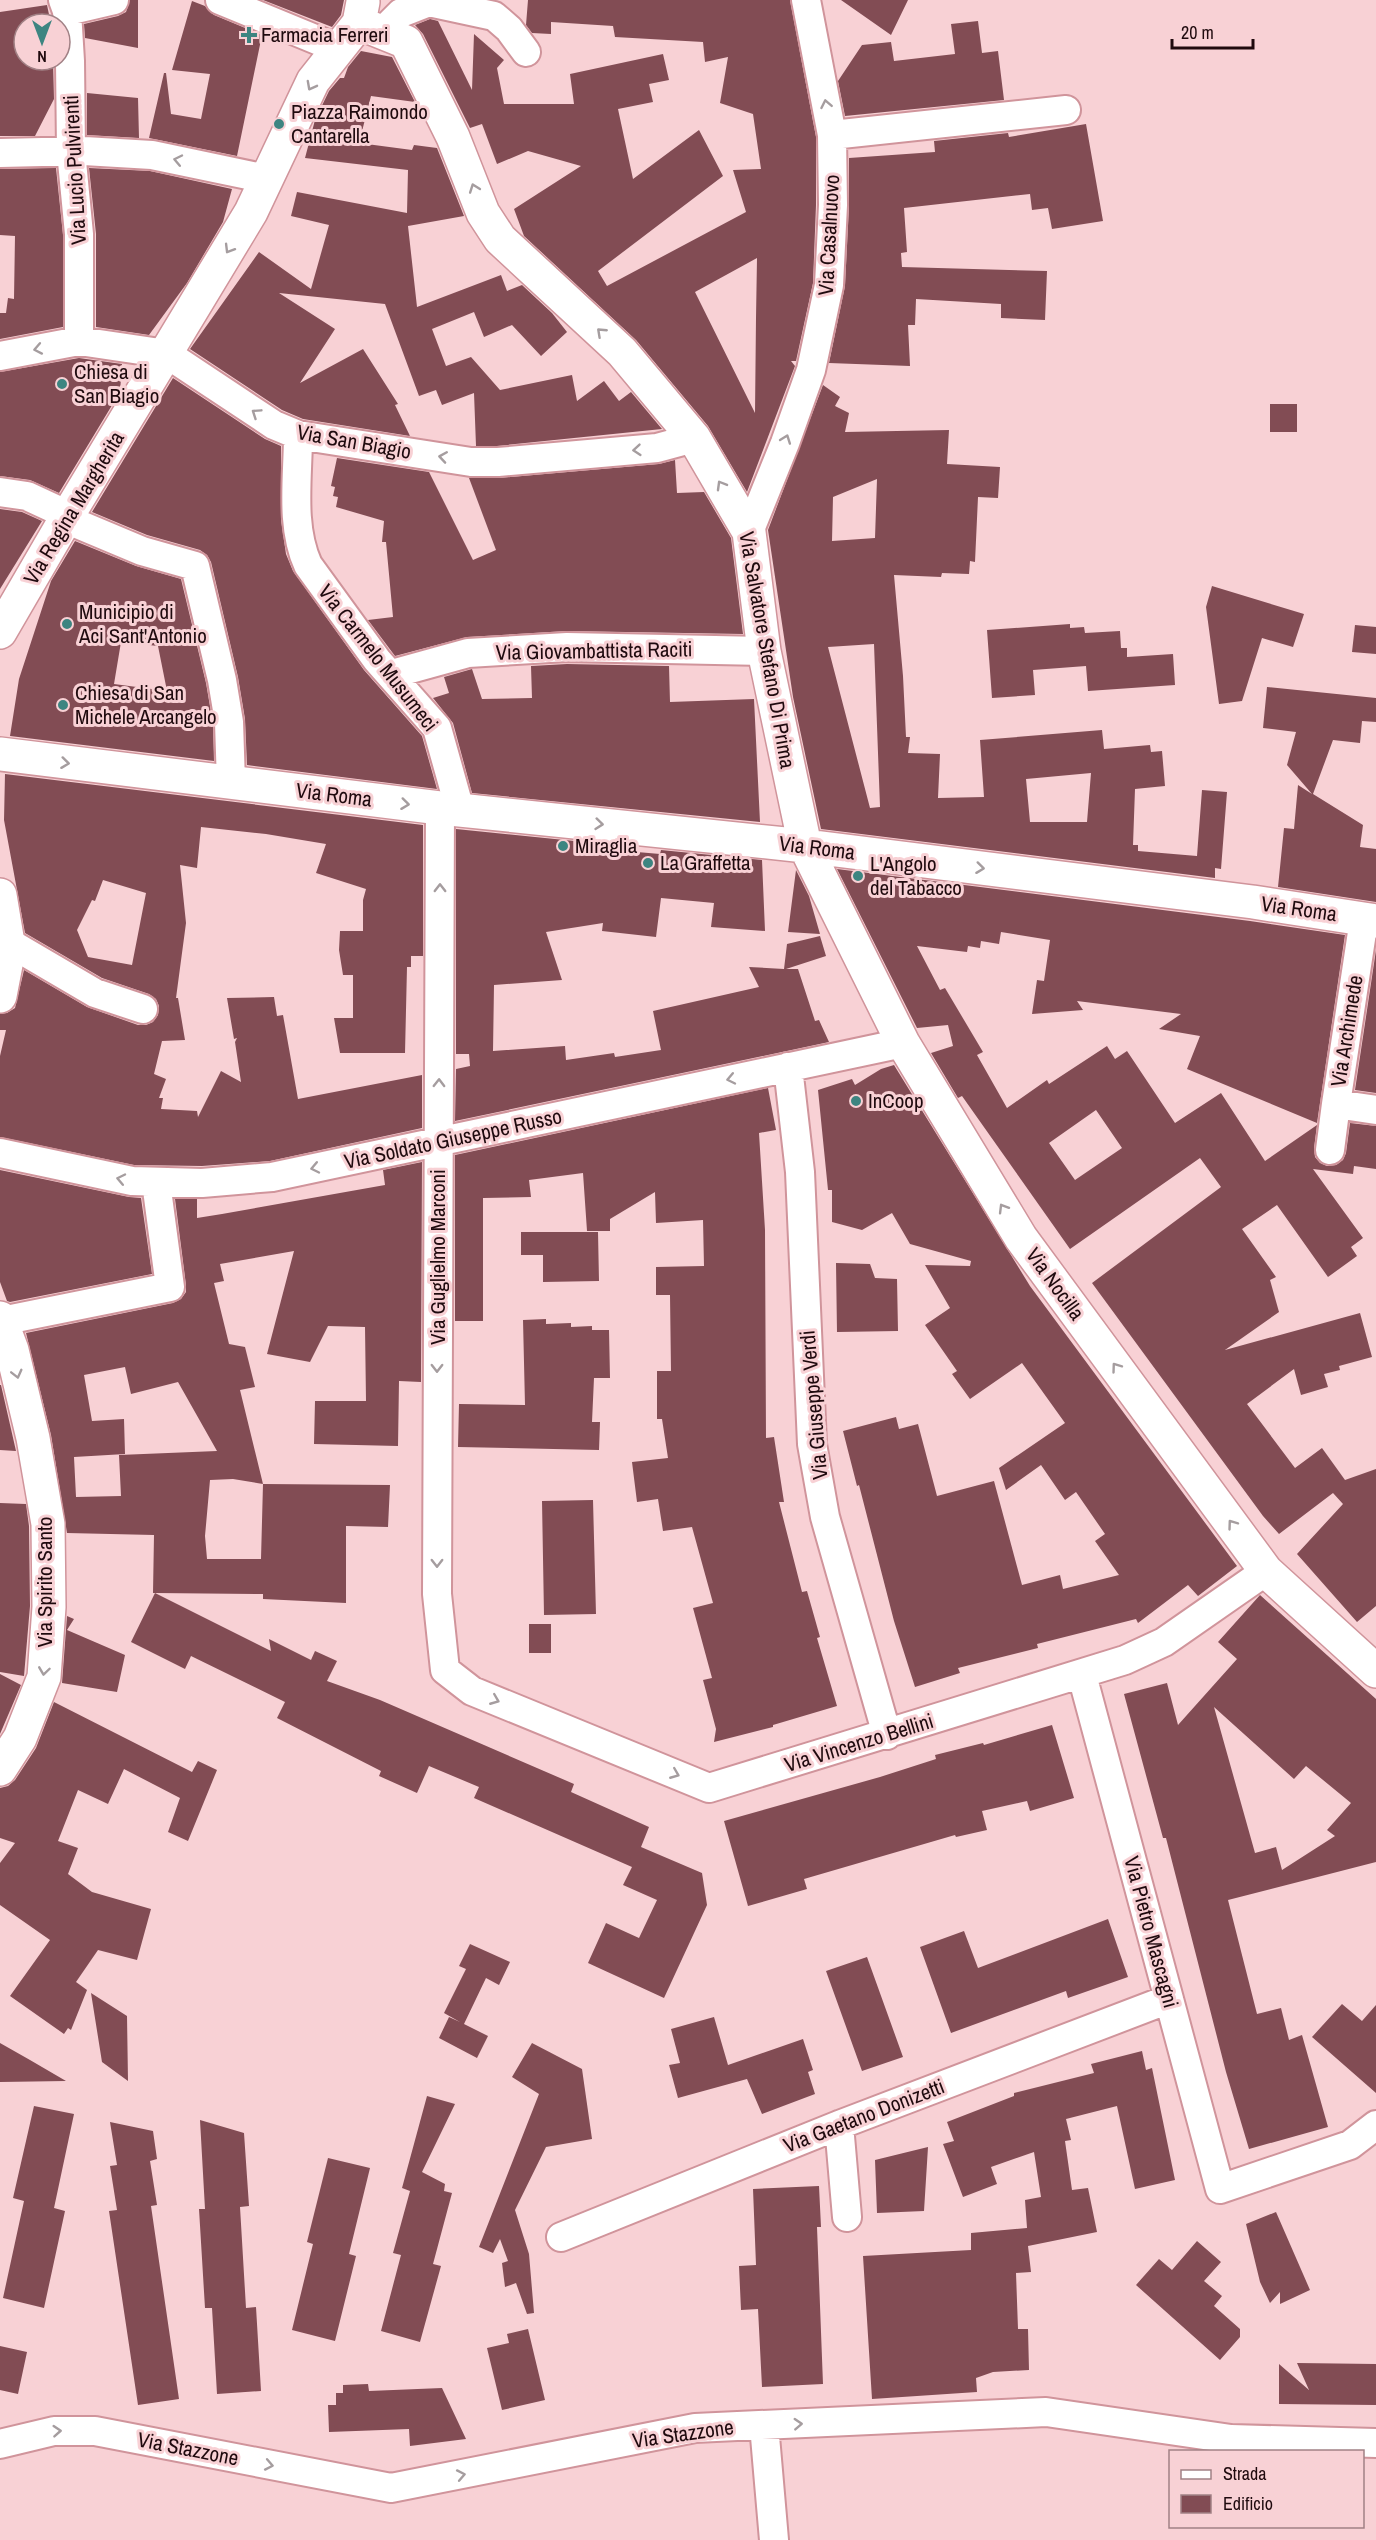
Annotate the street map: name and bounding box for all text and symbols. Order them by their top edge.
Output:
north arrow [12,12,72,72]
scale bar [1172,12,1253,50]
place label: Farmacia Ferreri [261,20,389,49]
text: 20 m [1181,20,1214,45]
marker: Farmacia Ferreri [242,28,256,42]
text: N [37,46,47,68]
one-way arrow [307,80,318,90]
street label: Via Lucio Pulvirenti [56,94,93,246]
place label: Piazza Raimondo Cantarella [291,97,428,150]
one-way arrow [820,99,833,109]
marker: Piazza Raimondo Cantarella [272,117,286,131]
one-way arrow [173,154,183,167]
street label: Via Casalnuovo [811,174,846,296]
one-way arrow [469,183,482,194]
one-way arrow [225,243,237,253]
one-way arrow [597,329,608,340]
one-way arrow [33,342,43,355]
place label: Chiesa di San Biagio [74,357,159,410]
marker: Chiesa di San Biagio [55,377,69,391]
one-way arrow [251,409,262,420]
street label: Via San Biagio [295,417,414,466]
street label: Via Regina Margherita [16,425,131,590]
one-way arrow [779,434,792,445]
one-way arrow [633,443,642,456]
one-way arrow [439,452,448,464]
one-way arrow [717,481,729,491]
street label: Via Salvatore Stefano Di Prima [732,529,803,771]
street label: Via Carmelo Musumeci [312,578,445,737]
place label: Municipio di Aci Sant'Antonio [78,597,207,650]
marker: Municipio di Aci Sant'Antonio [60,617,74,631]
street label: Via Giovambattista Raciti [495,634,693,667]
place label: Chiesa di San Michele Arcangelo [75,678,217,731]
marker: Chiesa di San Michele Arcangelo [56,698,70,712]
one-way arrow [61,756,70,768]
street label: Via Roma [294,775,374,814]
one-way arrow [400,797,409,809]
one-way arrow [594,817,603,830]
street label: Via Roma [777,828,857,867]
place label: Miraglia [575,831,638,860]
marker: Miraglia [556,839,570,853]
place label: La Graffetta [660,848,751,877]
place label: L'Angolo del Tabacco [870,849,962,902]
marker: La Graffetta [641,856,655,870]
one-way arrow [976,861,985,873]
marker: L'Angolo del Tabacco [851,869,865,883]
one-way arrow [434,883,446,892]
street label: Via Roma [1259,889,1339,928]
street label: Via Archimede [1323,973,1370,1089]
one-way arrow [726,1072,736,1085]
one-way arrow [433,1078,445,1087]
place label: InCoop [868,1086,924,1115]
marker: InCoop [849,1094,863,1108]
street label: Via Soldato Giuseppe Russo [341,1101,564,1176]
one-way arrow [310,1161,320,1174]
street label: Via Guglielmo Marconi [423,1169,452,1345]
one-way arrow [116,1173,126,1186]
one-way arrow [999,1204,1011,1214]
street label: Via Nocilla [1019,1242,1092,1326]
street label: Via Giuseppe Verdi [793,1329,834,1481]
one-way arrow [1112,1362,1123,1373]
one-way arrow [431,1363,444,1372]
one-way arrow [10,1369,23,1379]
street label: Via Spirito Santo [30,1517,59,1647]
one-way arrow [1228,1519,1239,1530]
one-way arrow [431,1558,443,1567]
one-way arrow [38,1666,50,1675]
one-way arrow [489,1693,500,1705]
street label: Via Vincenzo Bellini [781,1706,937,1779]
one-way arrow [669,1767,680,1779]
street label: Via Pietro Mascagni [1117,1853,1186,2011]
street label: Via Gaetano Donizetti [779,2072,948,2160]
street label: Via Stazzone [630,2412,736,2455]
one-way arrow [794,2417,803,2430]
one-way arrow [52,2425,61,2438]
street label: Via Stazzone [135,2425,241,2472]
legend [1169,2450,1364,2528]
one-way arrow [264,2458,274,2471]
text: Strada [1223,2461,1267,2486]
one-way arrow [455,2469,465,2482]
text: Edificio [1223,2491,1273,2516]

